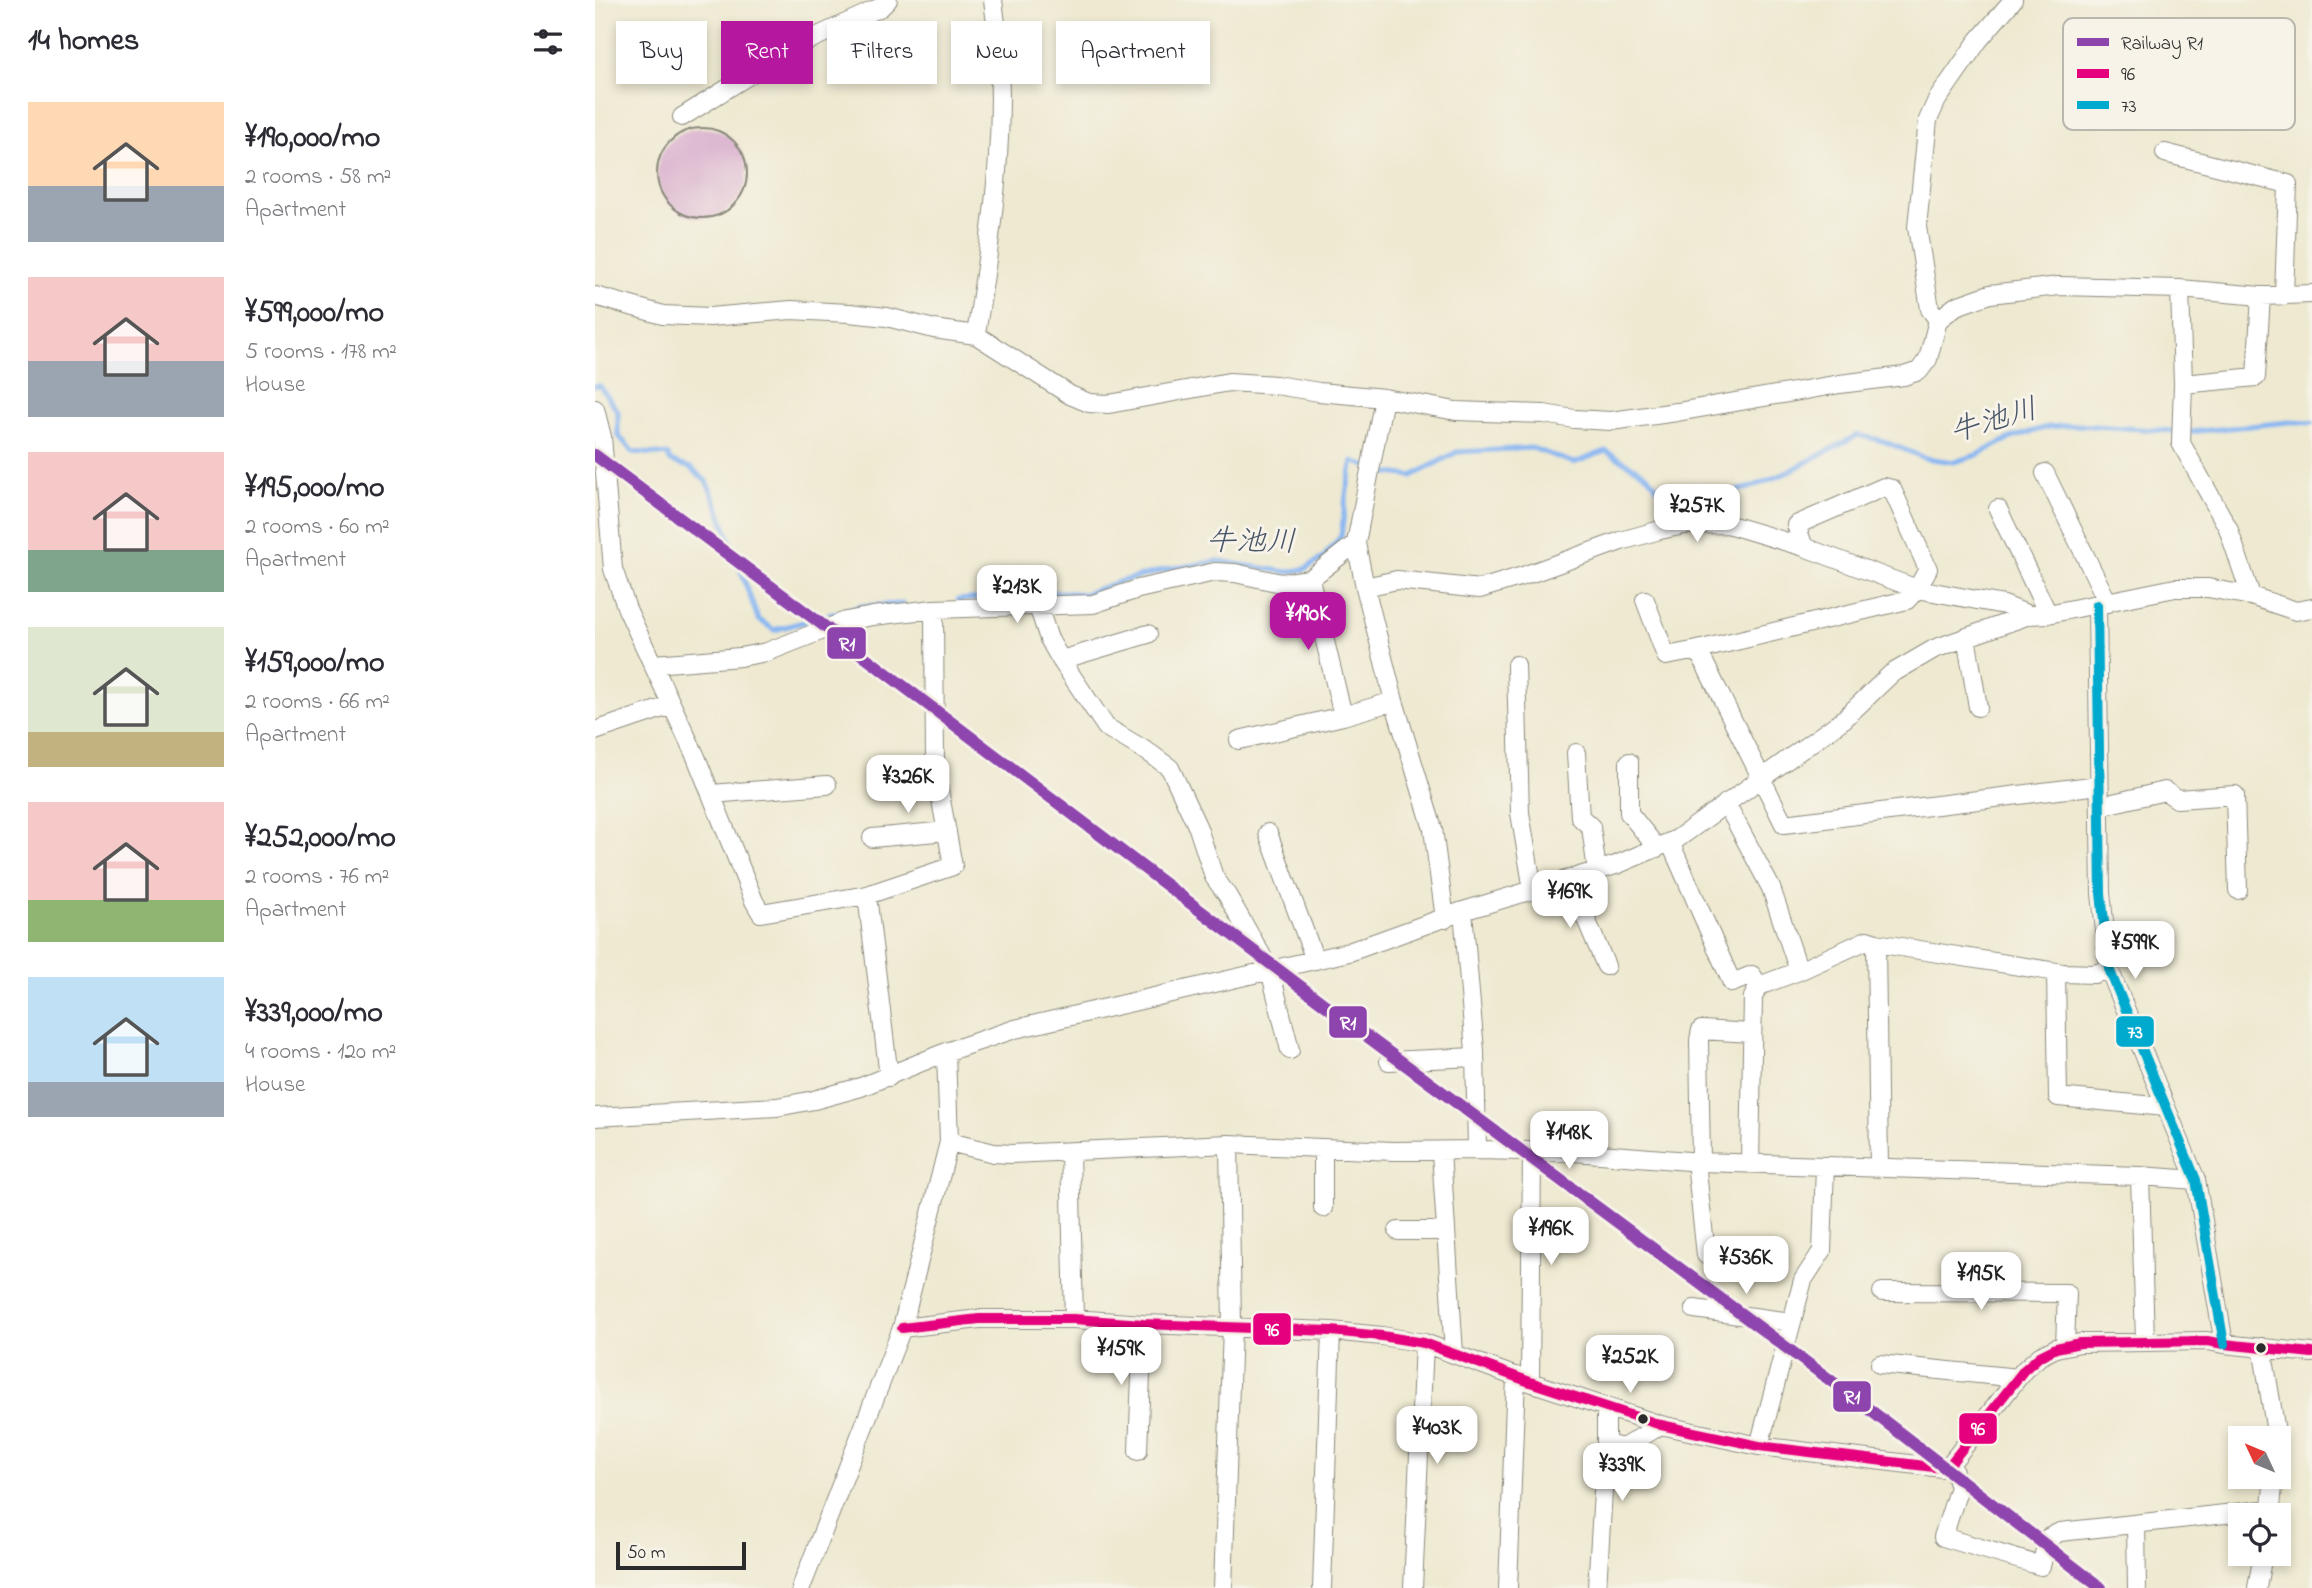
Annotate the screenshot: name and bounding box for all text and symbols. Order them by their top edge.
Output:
legend [2063,18,2295,130]
text: 14 homes [28,20,139,64]
chip: Buy [616,21,707,84]
chip: Rent [721,21,813,84]
chip: Filters [827,21,937,84]
chip: New [951,21,1042,84]
chip: Apartment [1056,21,1210,84]
icon: filters [529,23,567,61]
text: Railway R1 [2121,31,2203,59]
text: 96 [2121,62,2135,89]
text: 73 [2121,94,2137,121]
text: ¥190,000/mo [245,117,380,161]
icon: home [84,130,168,214]
text: 2 rooms · 58 m² [245,161,391,194]
text: Apartment [245,194,346,227]
text: ¥599,000/mo [245,292,384,336]
icon: home [84,305,168,389]
text: 5 rooms · 178 m² [245,336,397,369]
text: House [245,369,305,402]
water label: 牛池川 [1945,388,2043,456]
text: ¥195,000/mo [245,467,385,511]
icon: home [84,480,168,564]
pin: ¥257K [1648,484,1746,544]
text: ¥257K [1670,490,1724,523]
text: 2 rooms · 60 m² [245,511,390,544]
water label: 牛池川 [1206,520,1296,566]
text: Apartment [245,544,346,577]
pin: ¥213K [968,566,1066,625]
text: ¥213K [993,571,1041,604]
pin: ¥190K [1259,592,1357,652]
text: ¥190K [1286,598,1330,631]
line badge: R1 [826,626,867,660]
text: R1 [839,632,855,659]
text: ¥159,000/mo [245,642,385,686]
icon: home [84,655,168,739]
text: 2 rooms · 66 m² [245,686,390,719]
text: Apartment [245,719,346,752]
pin: ¥326K [859,756,957,815]
text: ¥326K [882,761,934,794]
text: ¥252,000/mo [245,817,396,861]
icon: home [84,830,168,914]
text: 2 rooms · 76 m² [245,861,389,894]
pin: ¥169K [1521,870,1619,930]
text: ¥169K [1548,876,1592,909]
text: Apartment [245,894,346,927]
pin: ¥599K [2086,922,2184,981]
text: ¥599K [2111,927,2159,960]
text: ¥339,000/mo [245,992,383,1036]
icon: home [84,1005,168,1089]
line badge: R1 [1328,1005,1368,1039]
text: R1 [1340,1011,1356,1038]
line badge: 73 [2115,1015,2155,1048]
text: 73 [2127,1020,2143,1047]
text: 4 rooms · 120 m² [245,1036,396,1069]
text: House [245,1069,305,1102]
pin: ¥148K [1520,1112,1618,1171]
text: ¥148K [1546,1117,1592,1150]
pin: ¥196K [1502,1208,1600,1267]
text: ¥196K [1529,1213,1573,1246]
pin: ¥536K [1697,1236,1795,1296]
text: ¥536K [1720,1242,1772,1275]
pin: ¥195K [1932,1252,2030,1312]
text: ¥195K [1957,1258,2005,1291]
line badge: 96 [1252,1312,1292,1346]
text: 96 [1264,1318,1280,1345]
pin: ¥159K [1072,1328,1170,1387]
text: ¥159K [1097,1333,1145,1366]
pin: ¥252K [1581,1336,1679,1395]
text: ¥252K [1602,1341,1658,1374]
unlabelled marker [2254,1341,2268,1355]
line badge: R1 [1832,1380,1872,1413]
text: R1 [1844,1385,1860,1412]
pin: ¥403K [1388,1406,1486,1466]
text: ¥403K [1412,1412,1462,1445]
unlabelled marker [1636,1412,1650,1426]
line badge: 96 [1958,1412,1998,1445]
text: 96 [1970,1417,1986,1444]
north arrow [2228,1426,2291,1489]
map controls [2228,1426,2291,1566]
pin: ¥339K [1573,1444,1671,1503]
text: ¥339K [1599,1449,1645,1482]
button: locate [2228,1503,2291,1566]
scale bar [616,1539,745,1571]
text: 50 m [627,1540,666,1567]

